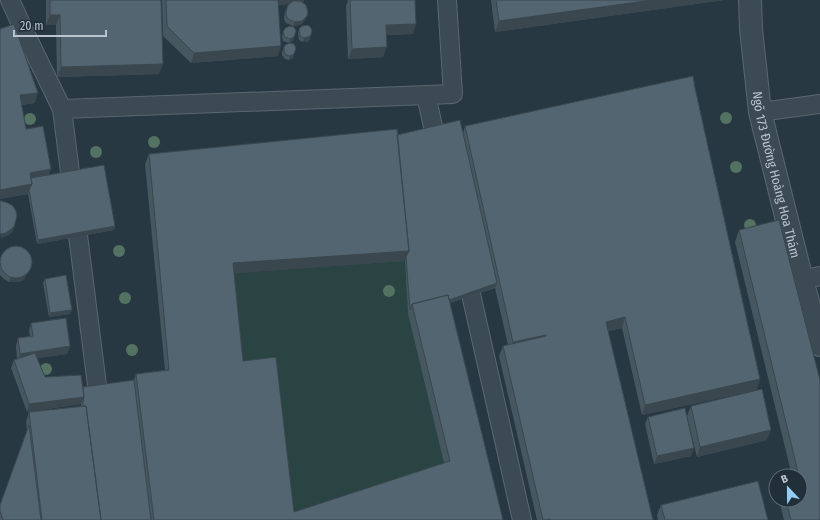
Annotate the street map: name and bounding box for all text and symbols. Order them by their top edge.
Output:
scale bar [14,12,106,38]
text: 20 m [20,19,44,33]
street label: Ngõ 173 Đường Hoàng Hoa Thám [750,90,803,259]
north arrow [768,468,808,508]
text: B [779,472,790,486]

